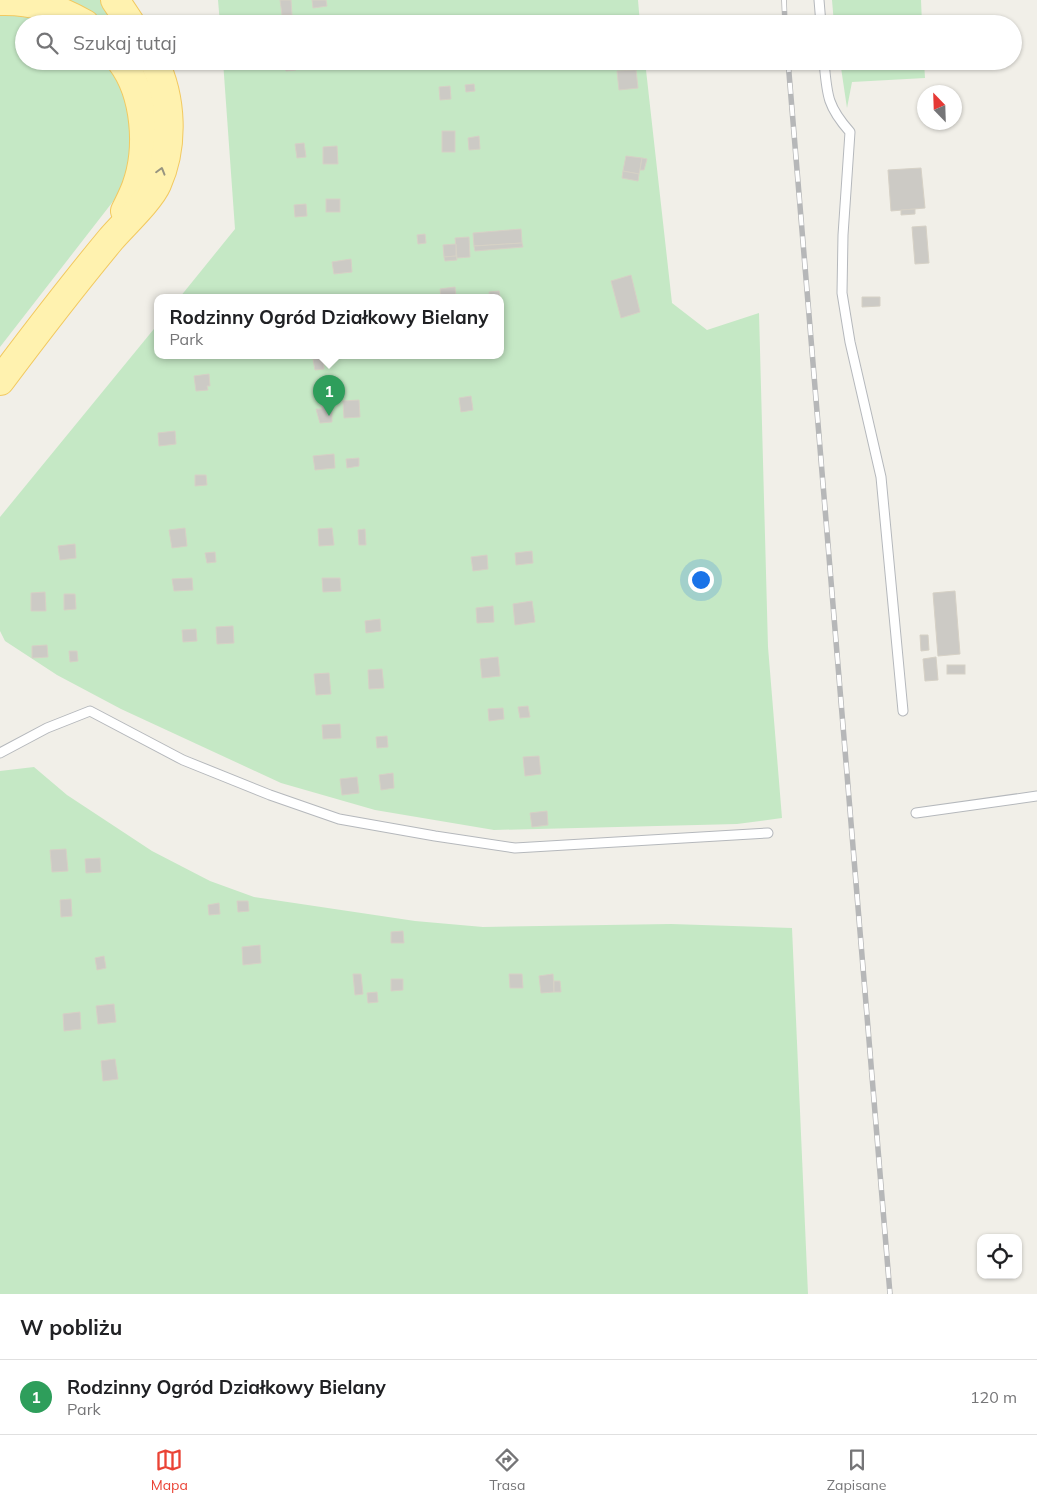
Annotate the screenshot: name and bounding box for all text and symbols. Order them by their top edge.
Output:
search box [15,15,1022,70]
icon: search [33,29,61,57]
text: Szukaj tutaj [73,31,176,55]
north arrow [917,85,962,130]
one-way arrow [156,167,166,175]
popup [154,294,504,359]
text: Rodzinny Ogród Działkowy Bielany [170,305,488,329]
text: Park [170,329,203,349]
pin: 1 [313,375,345,416]
your location [688,567,714,593]
map controls [977,1234,1022,1279]
button: locate [977,1234,1022,1279]
text: W pobliżu [20,1314,122,1340]
text: Rodzinny Ogród Działkowy Bielany [67,1375,386,1399]
text: 1 [31,1387,41,1407]
text: 120 m [970,1387,1017,1407]
text: Park [67,1399,101,1419]
tab: Mapa [151,1446,188,1494]
tab: Trasa [489,1446,525,1494]
tab: Zapisane [827,1446,886,1494]

